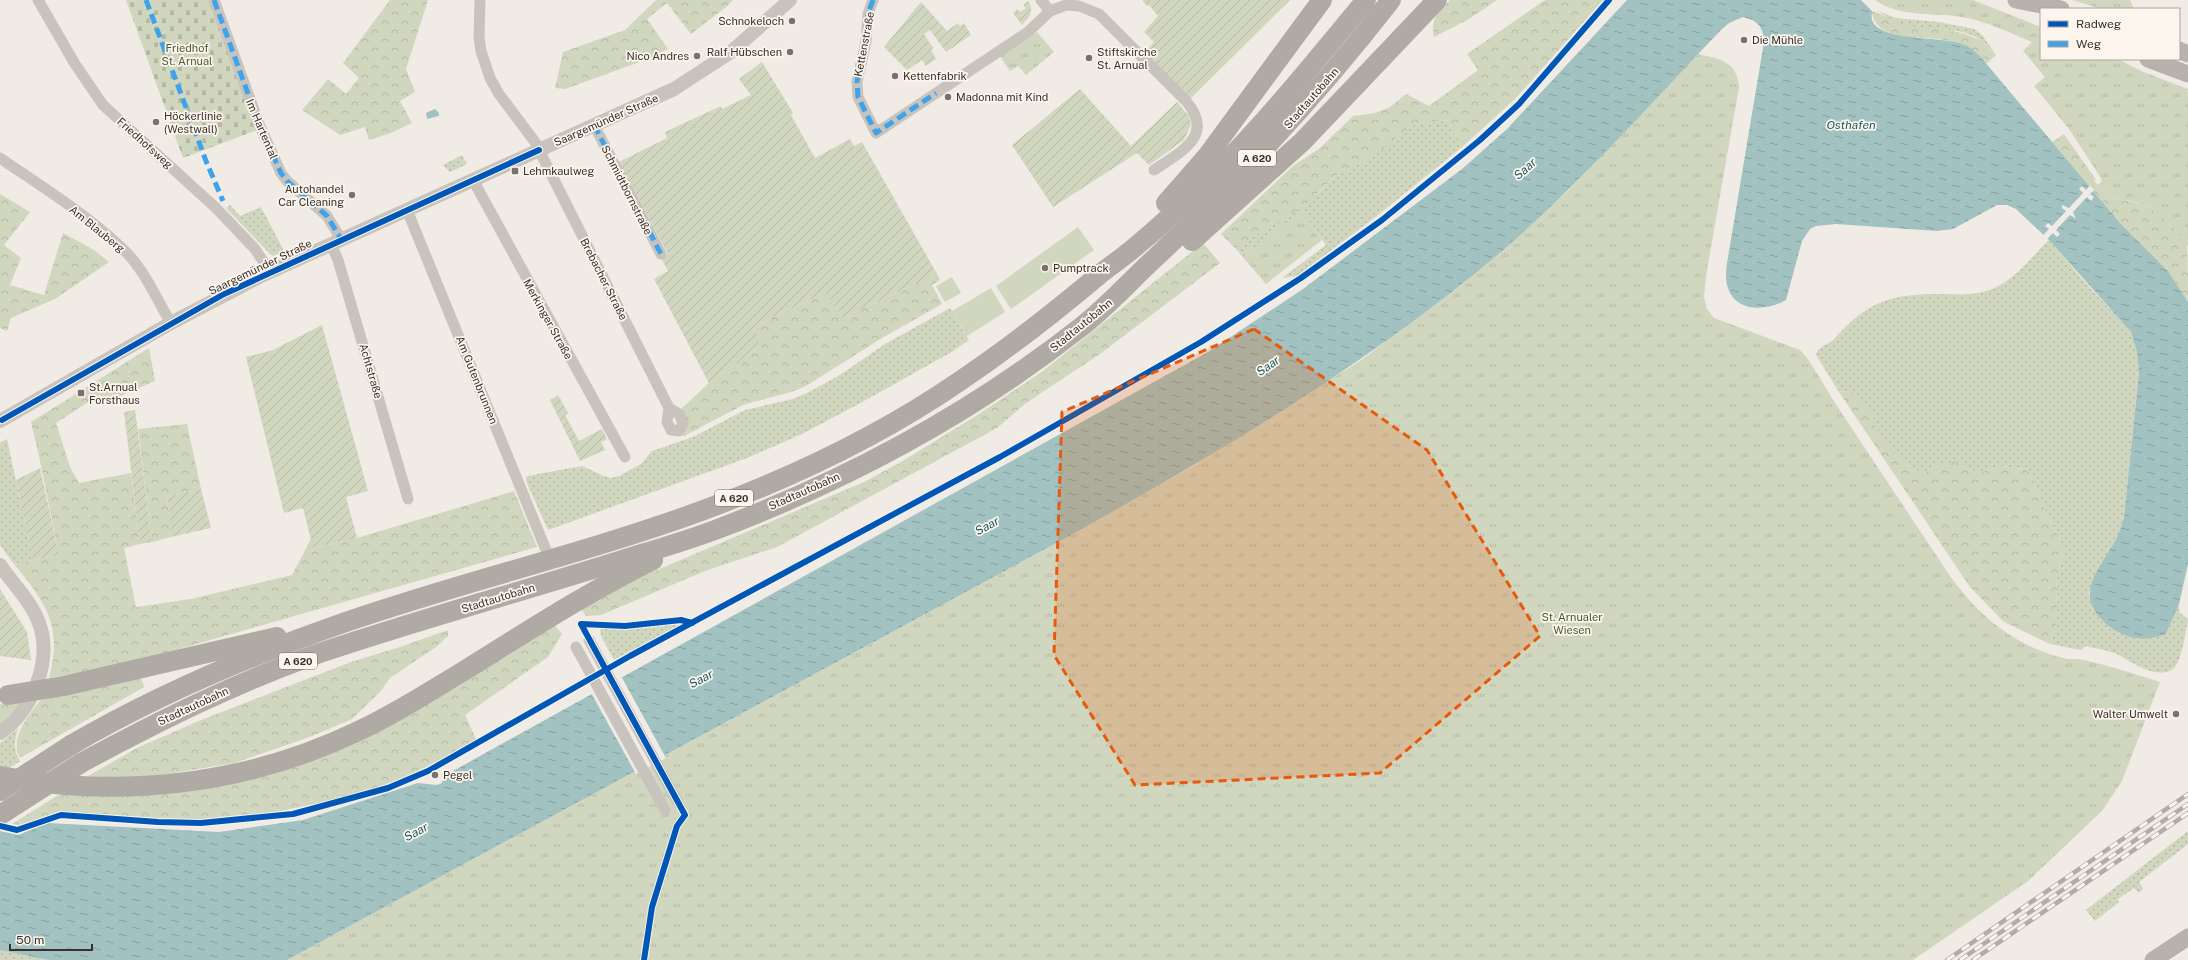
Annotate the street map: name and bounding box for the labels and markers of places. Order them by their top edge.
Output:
place label: Schnokeloch [718,15,784,27]
marker: Schnokeloch [787,16,797,26]
place label: Die Mühle [1752,34,1803,46]
marker: Die Mühle [1739,35,1749,45]
place label: Ralf Hübschen [707,46,782,58]
place label: Stiftskirche St. Arnual [1097,46,1157,71]
marker: Ralf Hübschen [785,47,795,57]
place label: Nico Andres [626,50,689,62]
marker: Nico Andres [692,51,702,61]
marker: Stiftskirche St. Arnual [1084,53,1094,63]
place label: Kettenfabrik [903,70,967,82]
marker: Kettenfabrik [890,71,900,81]
place label: Madonna mit Kind [956,91,1048,103]
marker: Madonna mit Kind [943,92,953,102]
place label: Höckerlinie (Westwall) [164,110,222,135]
marker: Höckerlinie (Westwall) [151,117,161,127]
place label: Lehmkaulweg [523,165,595,177]
marker: Lehmkaulweg [510,166,520,176]
place label: Autohandel Car Cleaning [278,183,344,208]
marker: Autohandel Car Cleaning [347,190,357,200]
place label: Pumptrack [1053,262,1109,274]
marker: Pumptrack [1040,263,1050,273]
place label: St.Arnual Forsthaus [89,381,140,406]
marker: St.Arnual Forsthaus [76,388,86,398]
place label: Walter Umwelt [2093,708,2168,720]
marker: Walter Umwelt [2171,709,2181,719]
place label: Pegel [443,769,472,781]
marker: Pegel [430,770,440,780]

